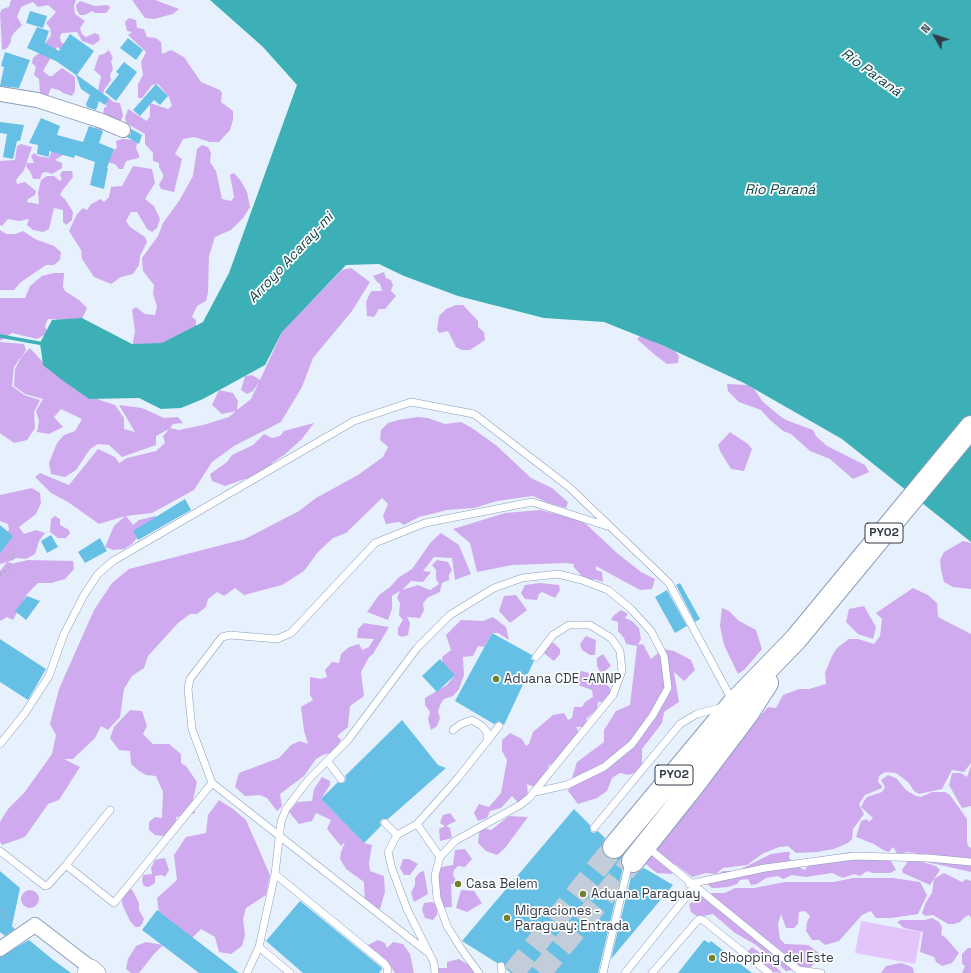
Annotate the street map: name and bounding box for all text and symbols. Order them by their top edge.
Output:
north arrow [915,16,955,56]
text: N [918,21,933,36]
water label: Río Paraná [838,45,904,101]
water label: Rio Paraná [745,182,815,198]
water label: Arroyo Acaray-mi [245,209,337,307]
road number: PY02 [865,523,903,543]
place label: Aduana CDE -ANNP [504,671,621,687]
marker: Aduana CDE -ANNP [491,674,501,684]
road number: PY02 [655,765,693,785]
place label: Casa Belem [466,876,538,892]
marker: Casa Belem [453,879,463,889]
place label: Aduana Paraguay [591,886,700,902]
marker: Aduana Paraguay [578,889,588,899]
place label: Migraciones - Paraguay: Entrada [515,903,629,934]
marker: Migraciones - Paraguay: Entrada [502,913,512,923]
place label: Shopping del Este [720,950,834,966]
marker: Shopping del Este [707,953,717,963]

